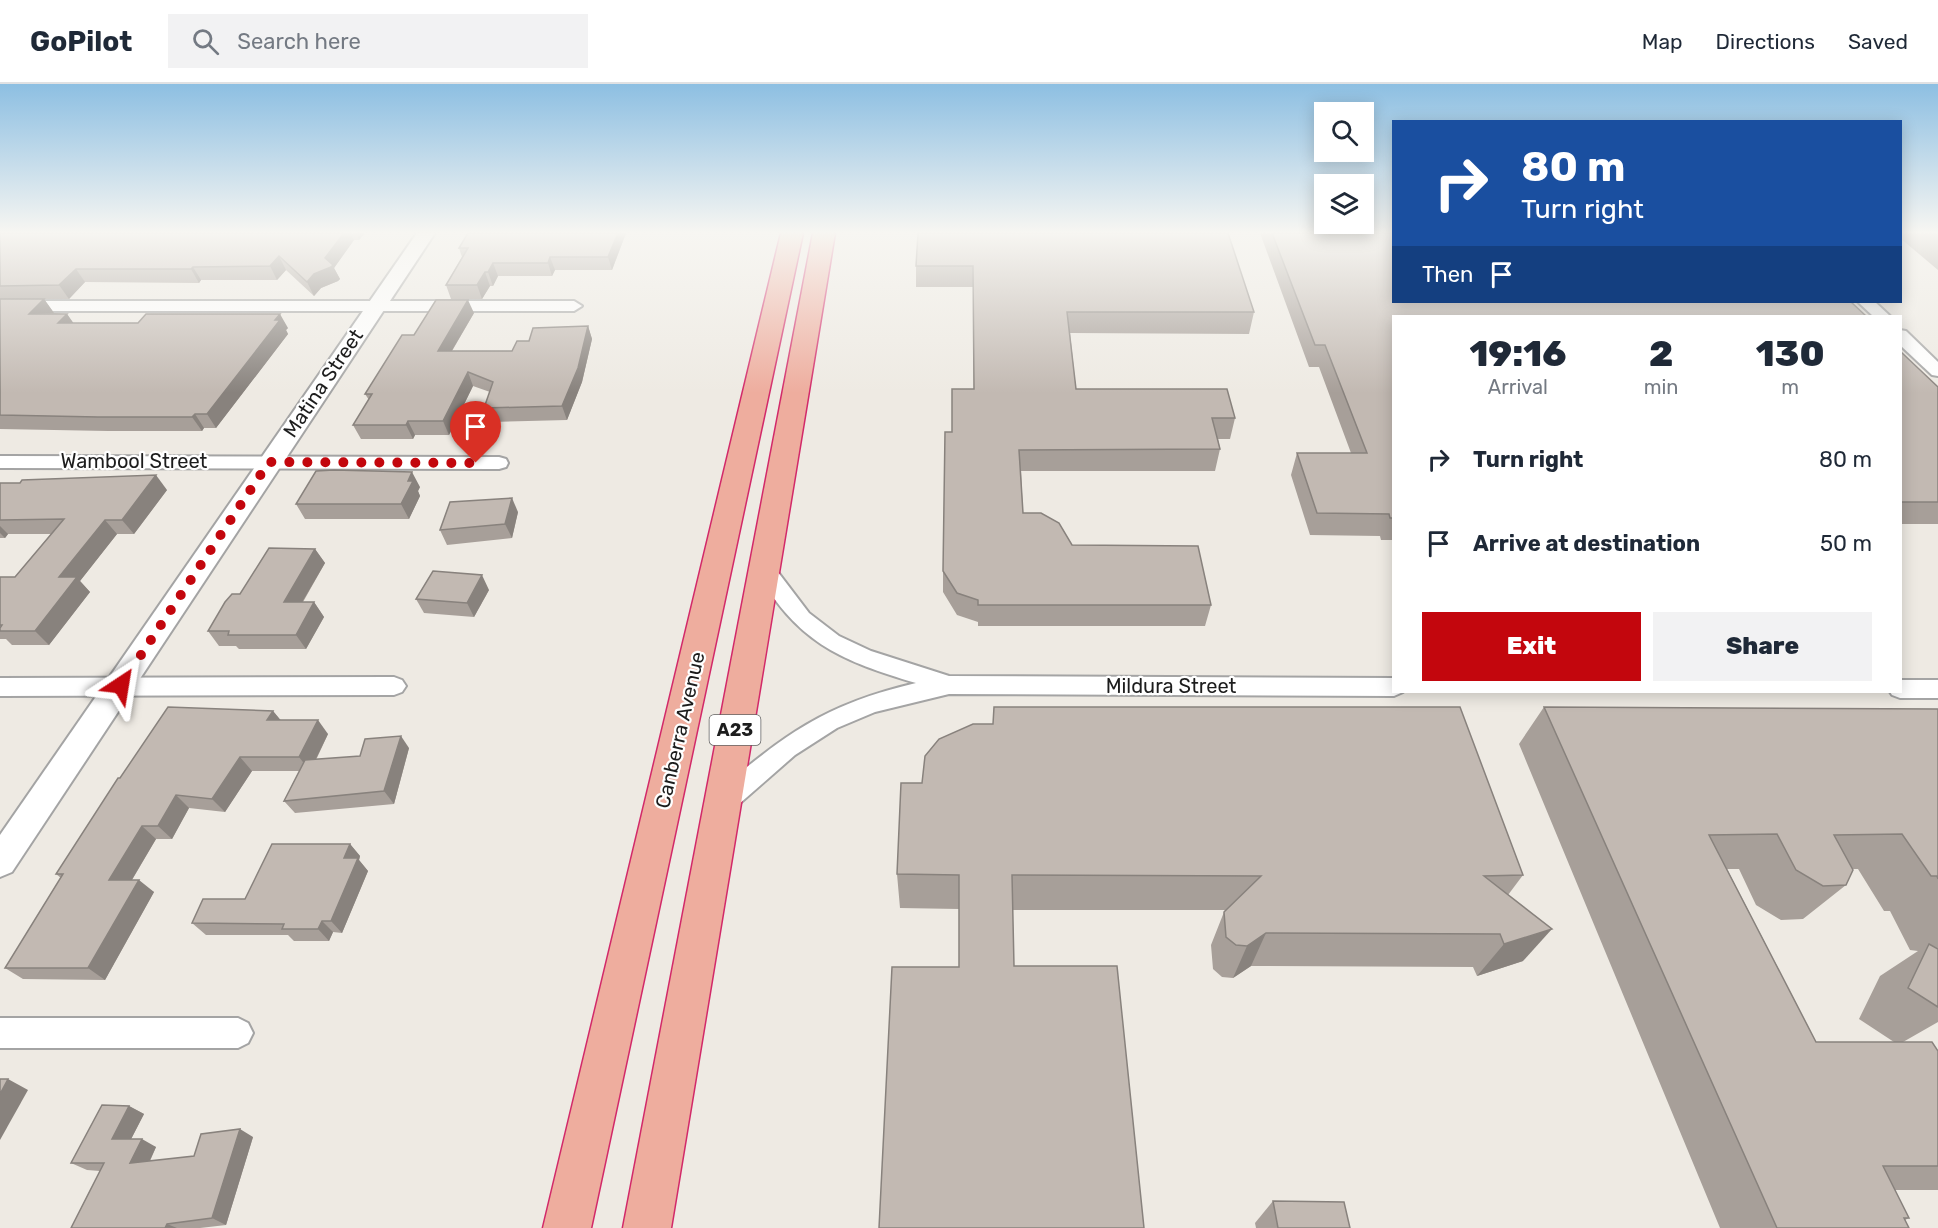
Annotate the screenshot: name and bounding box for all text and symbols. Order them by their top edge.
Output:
search box [168,14,588,68]
text: GoPilot [30,25,132,58]
icon: search [189,25,222,58]
text: Search here [237,28,361,55]
text: Map [1642,29,1683,54]
text: Directions [1716,29,1815,54]
text: Saved [1848,29,1908,54]
map controls [1314,102,1374,234]
button: search [1314,102,1374,162]
text: 80 m [1521,142,1625,192]
icon: right [1422,144,1500,222]
button: layers [1314,174,1374,234]
text: Turn right [1521,193,1644,225]
icon: arrive [1485,258,1518,291]
text: Then [1422,261,1473,288]
street label: Matina Street [278,324,368,442]
text: 19:16 [1469,332,1566,375]
text: 2 [1649,332,1673,375]
text: 130 [1756,332,1825,375]
text: Arrival [1488,375,1548,399]
text: min [1644,375,1678,399]
text: m [1781,375,1799,399]
pin [450,401,501,463]
icon: arrive [459,410,492,443]
icon: right [1422,443,1455,476]
text: Turn right [1473,446,1583,473]
text: 80 m [1819,446,1872,473]
street label: Wambool Street [61,449,208,473]
icon: arrive [1422,527,1455,560]
text: Arrive at destination [1473,530,1700,557]
text: 50 m [1820,530,1872,557]
button: Exit [1422,612,1641,681]
button: Share [1653,612,1872,681]
street label: Canberra Avenue [650,649,710,811]
position arrow [89,653,153,717]
street label: Mildura Street [1106,674,1237,698]
road number: A23 [710,715,760,745]

